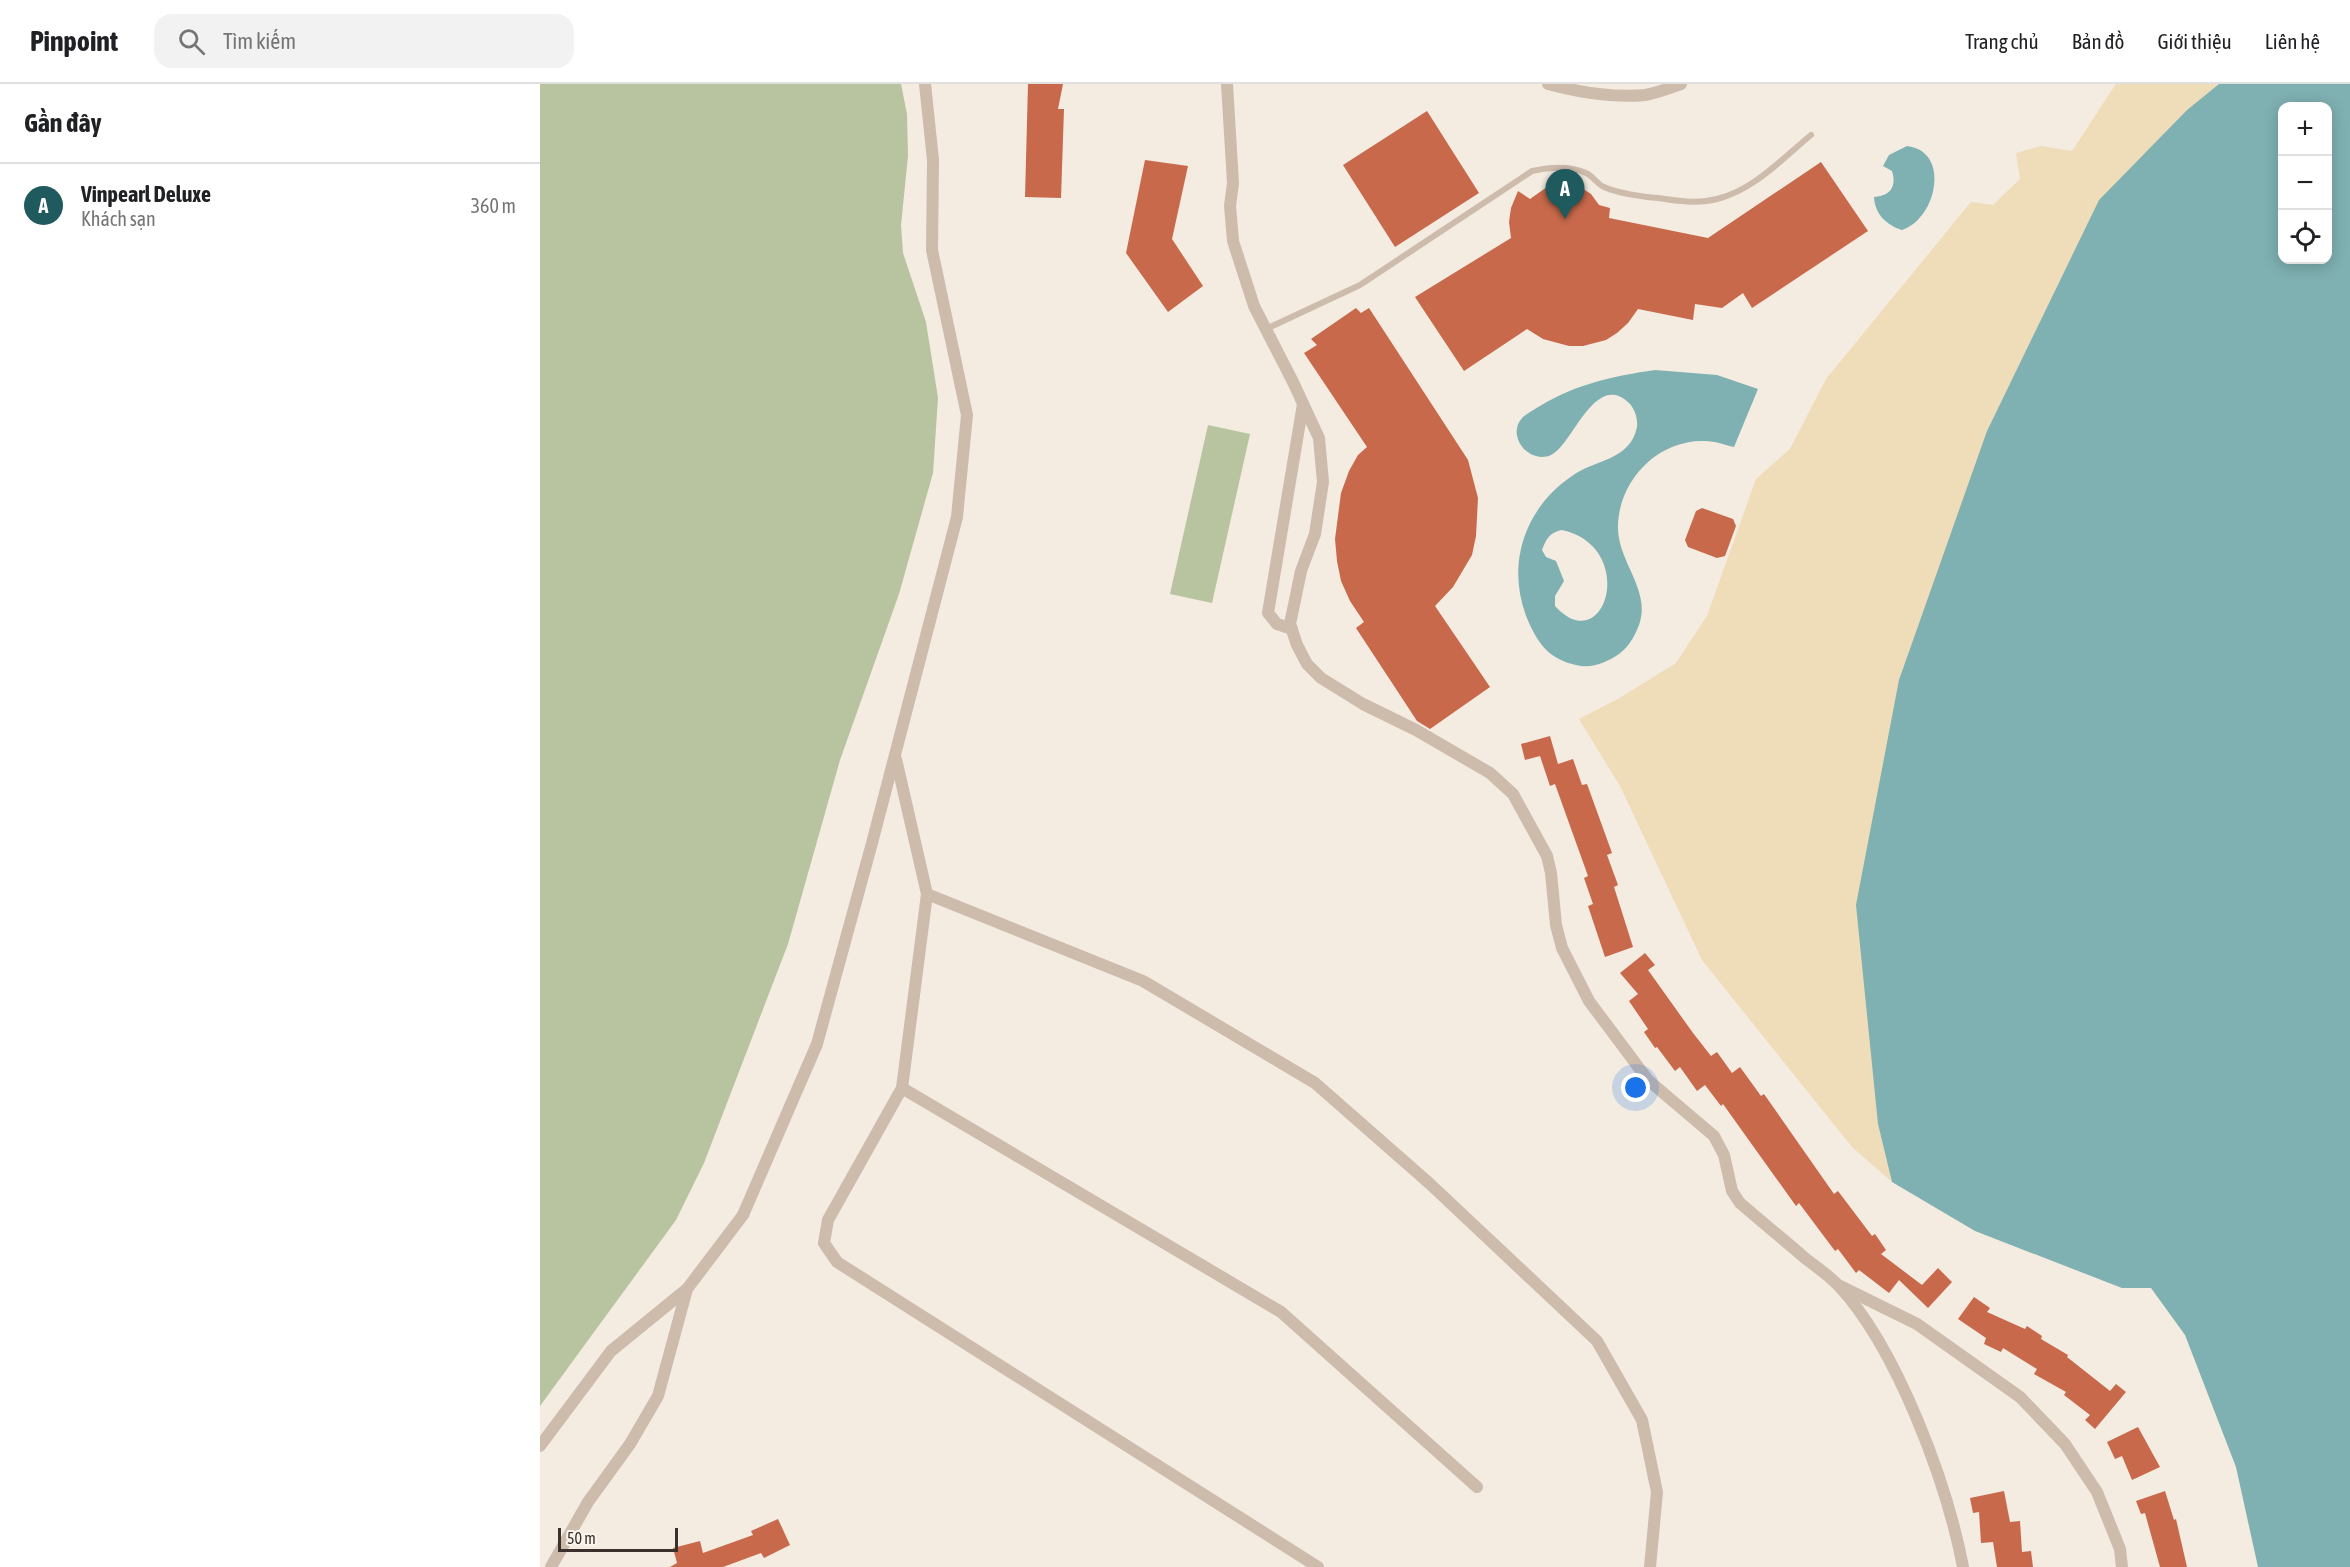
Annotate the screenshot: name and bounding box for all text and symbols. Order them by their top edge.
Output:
search box [154,14,574,68]
text: Pinpoint [30,25,118,57]
icon: search [175,25,208,58]
text: Tìm kiếm [223,28,296,54]
text: Trang chủ [1965,29,2039,53]
text: Bản đồ [2072,29,2124,53]
text: Giới thiệu [2157,29,2232,53]
text: Liên hệ [2265,29,2320,53]
map controls [2278,102,2332,264]
button: + [2278,102,2332,156]
text: Gần đây [24,108,101,138]
button: − [2278,156,2332,210]
pin: A [1546,170,1584,219]
text: Vinpearl Deluxe [81,181,211,207]
text: A [39,194,48,217]
text: 360 m [471,194,516,217]
text: Khách sạn [81,207,156,230]
button: locate [2278,210,2332,264]
your location [1621,1073,1650,1102]
scale bar [558,1525,678,1552]
text: 50 m [567,1529,596,1547]

